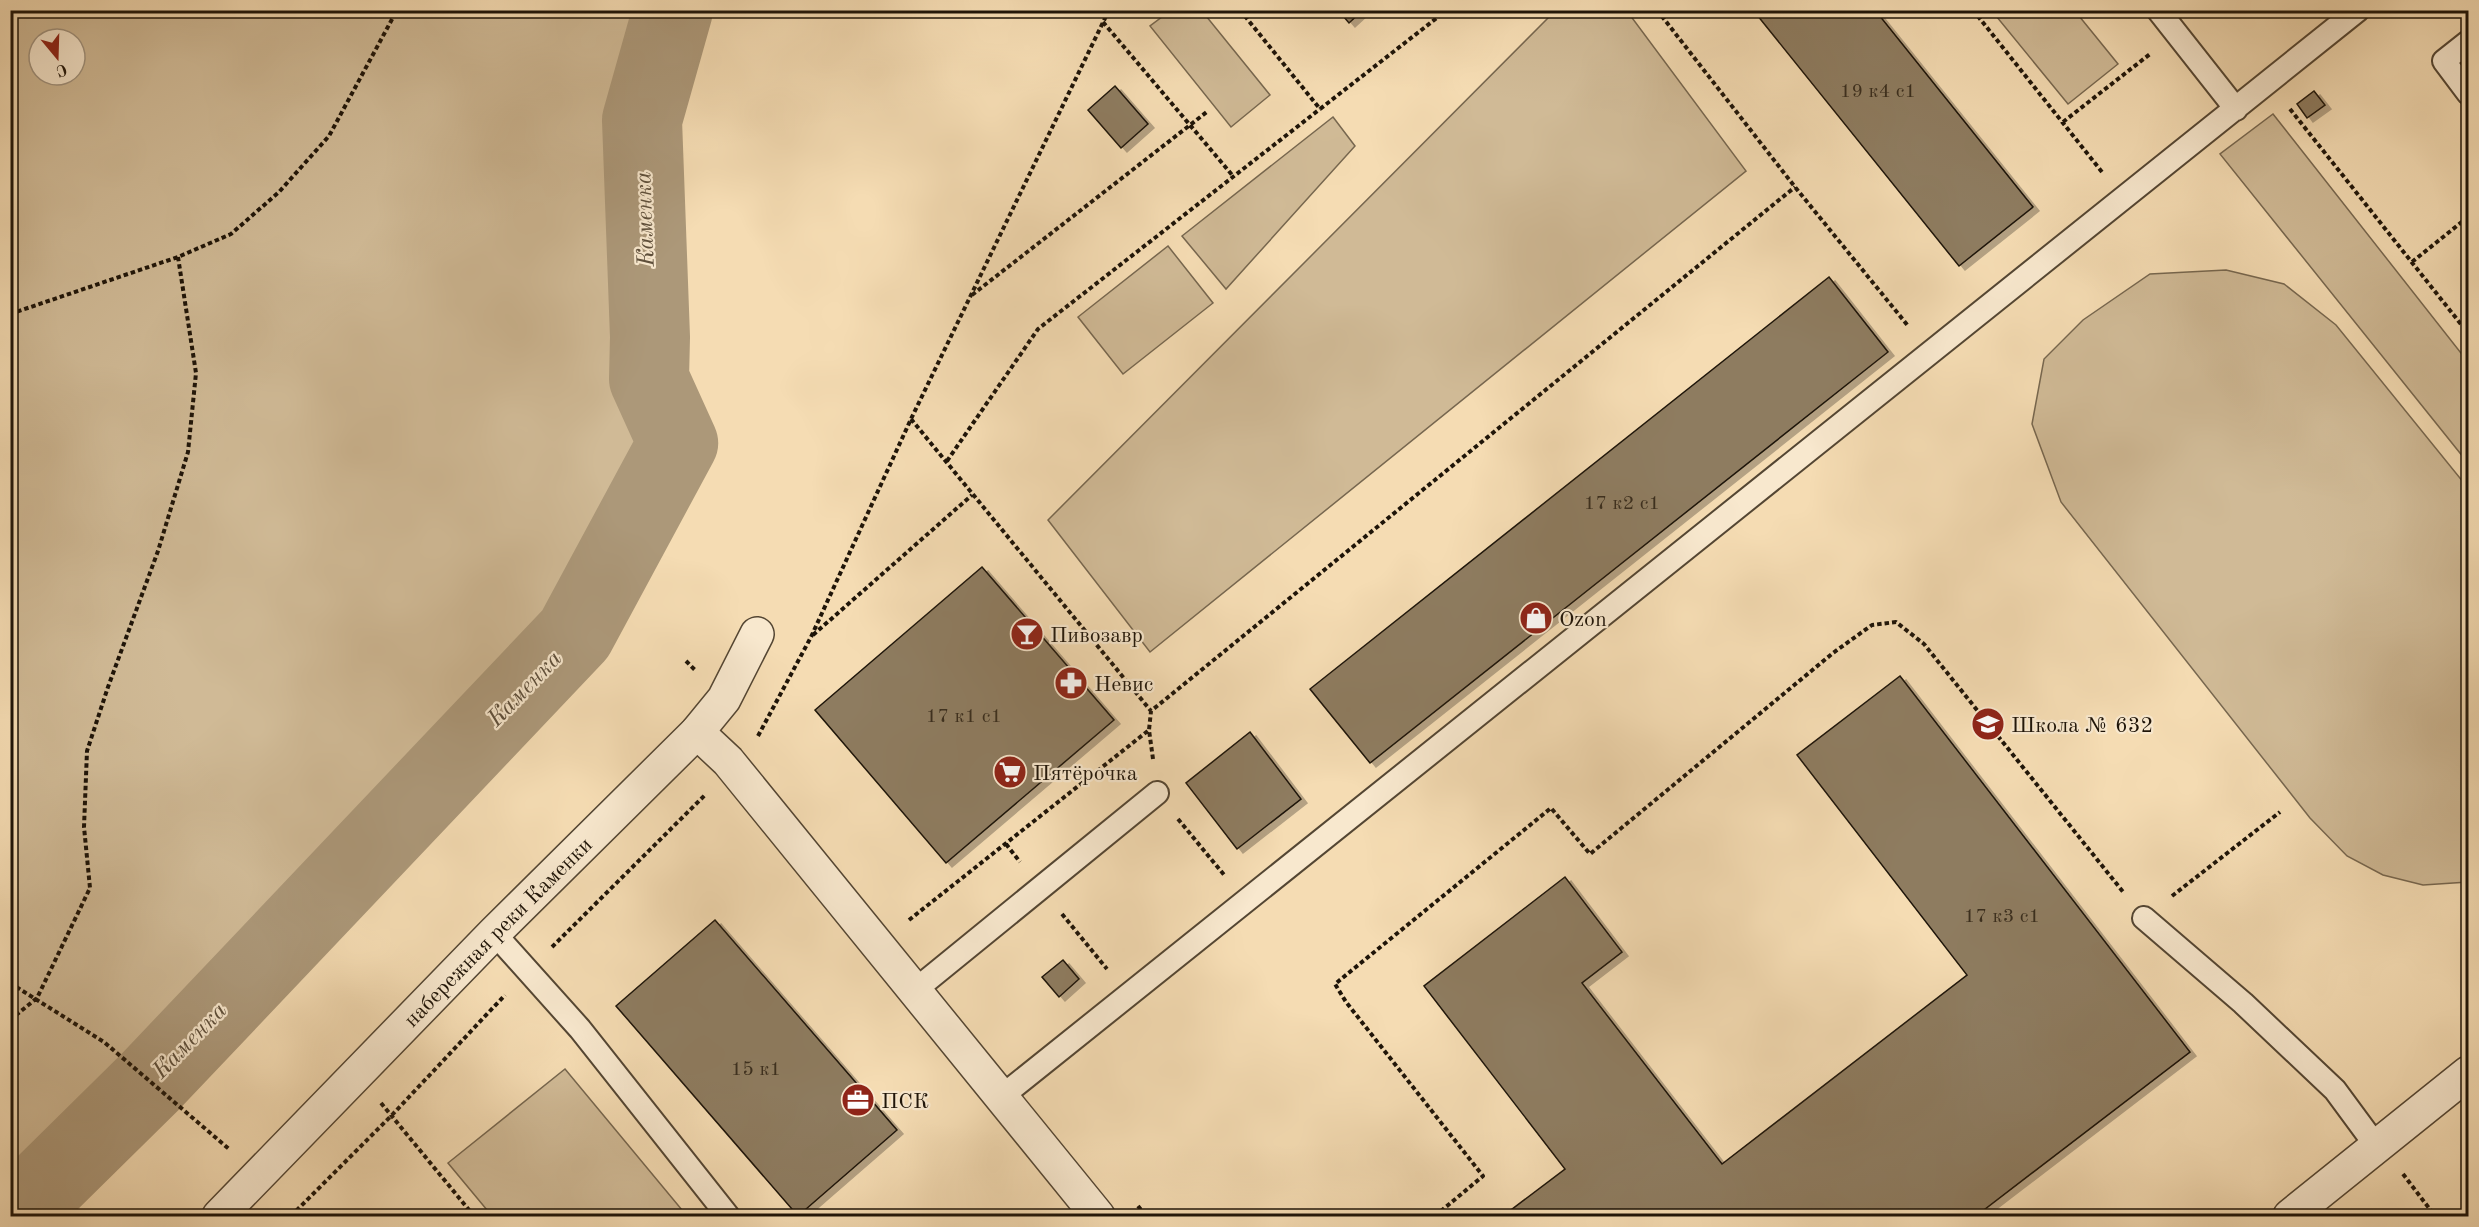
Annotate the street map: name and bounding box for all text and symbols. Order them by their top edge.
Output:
north arrow [27,27,87,87]
text: С [54,60,69,79]
house number: 19 к4 с1 [1840,82,1916,102]
water label: Каменка [632,171,660,268]
house number: 17 к2 с1 [1584,494,1660,514]
shop icon: Ozon [1518,600,1554,636]
place label: Ozon [1559,609,1607,631]
bar icon: Пивозавр [1009,616,1045,652]
place label: Пивозавр [1050,625,1143,647]
water label: Каменка [483,647,567,733]
pharmacy icon: Невис [1053,665,1089,701]
place label: Невис [1094,674,1153,696]
school or university icon: Школа № 632 [1970,706,2006,742]
house number: 17 к1 с1 [926,707,1002,727]
place label: Школа № 632 [2011,715,2153,737]
supermarket icon: Пятёрочка [992,754,1028,790]
place label: Пятёрочка [1033,763,1138,785]
street label: набережная реки Каменки [400,834,597,1032]
house number: 17 к3 с1 [1964,907,2040,927]
water label: Каменка [148,999,232,1085]
house number: 15 к1 [731,1060,781,1080]
office icon: ПСК [840,1082,876,1118]
place label: ПСК [881,1091,929,1113]

